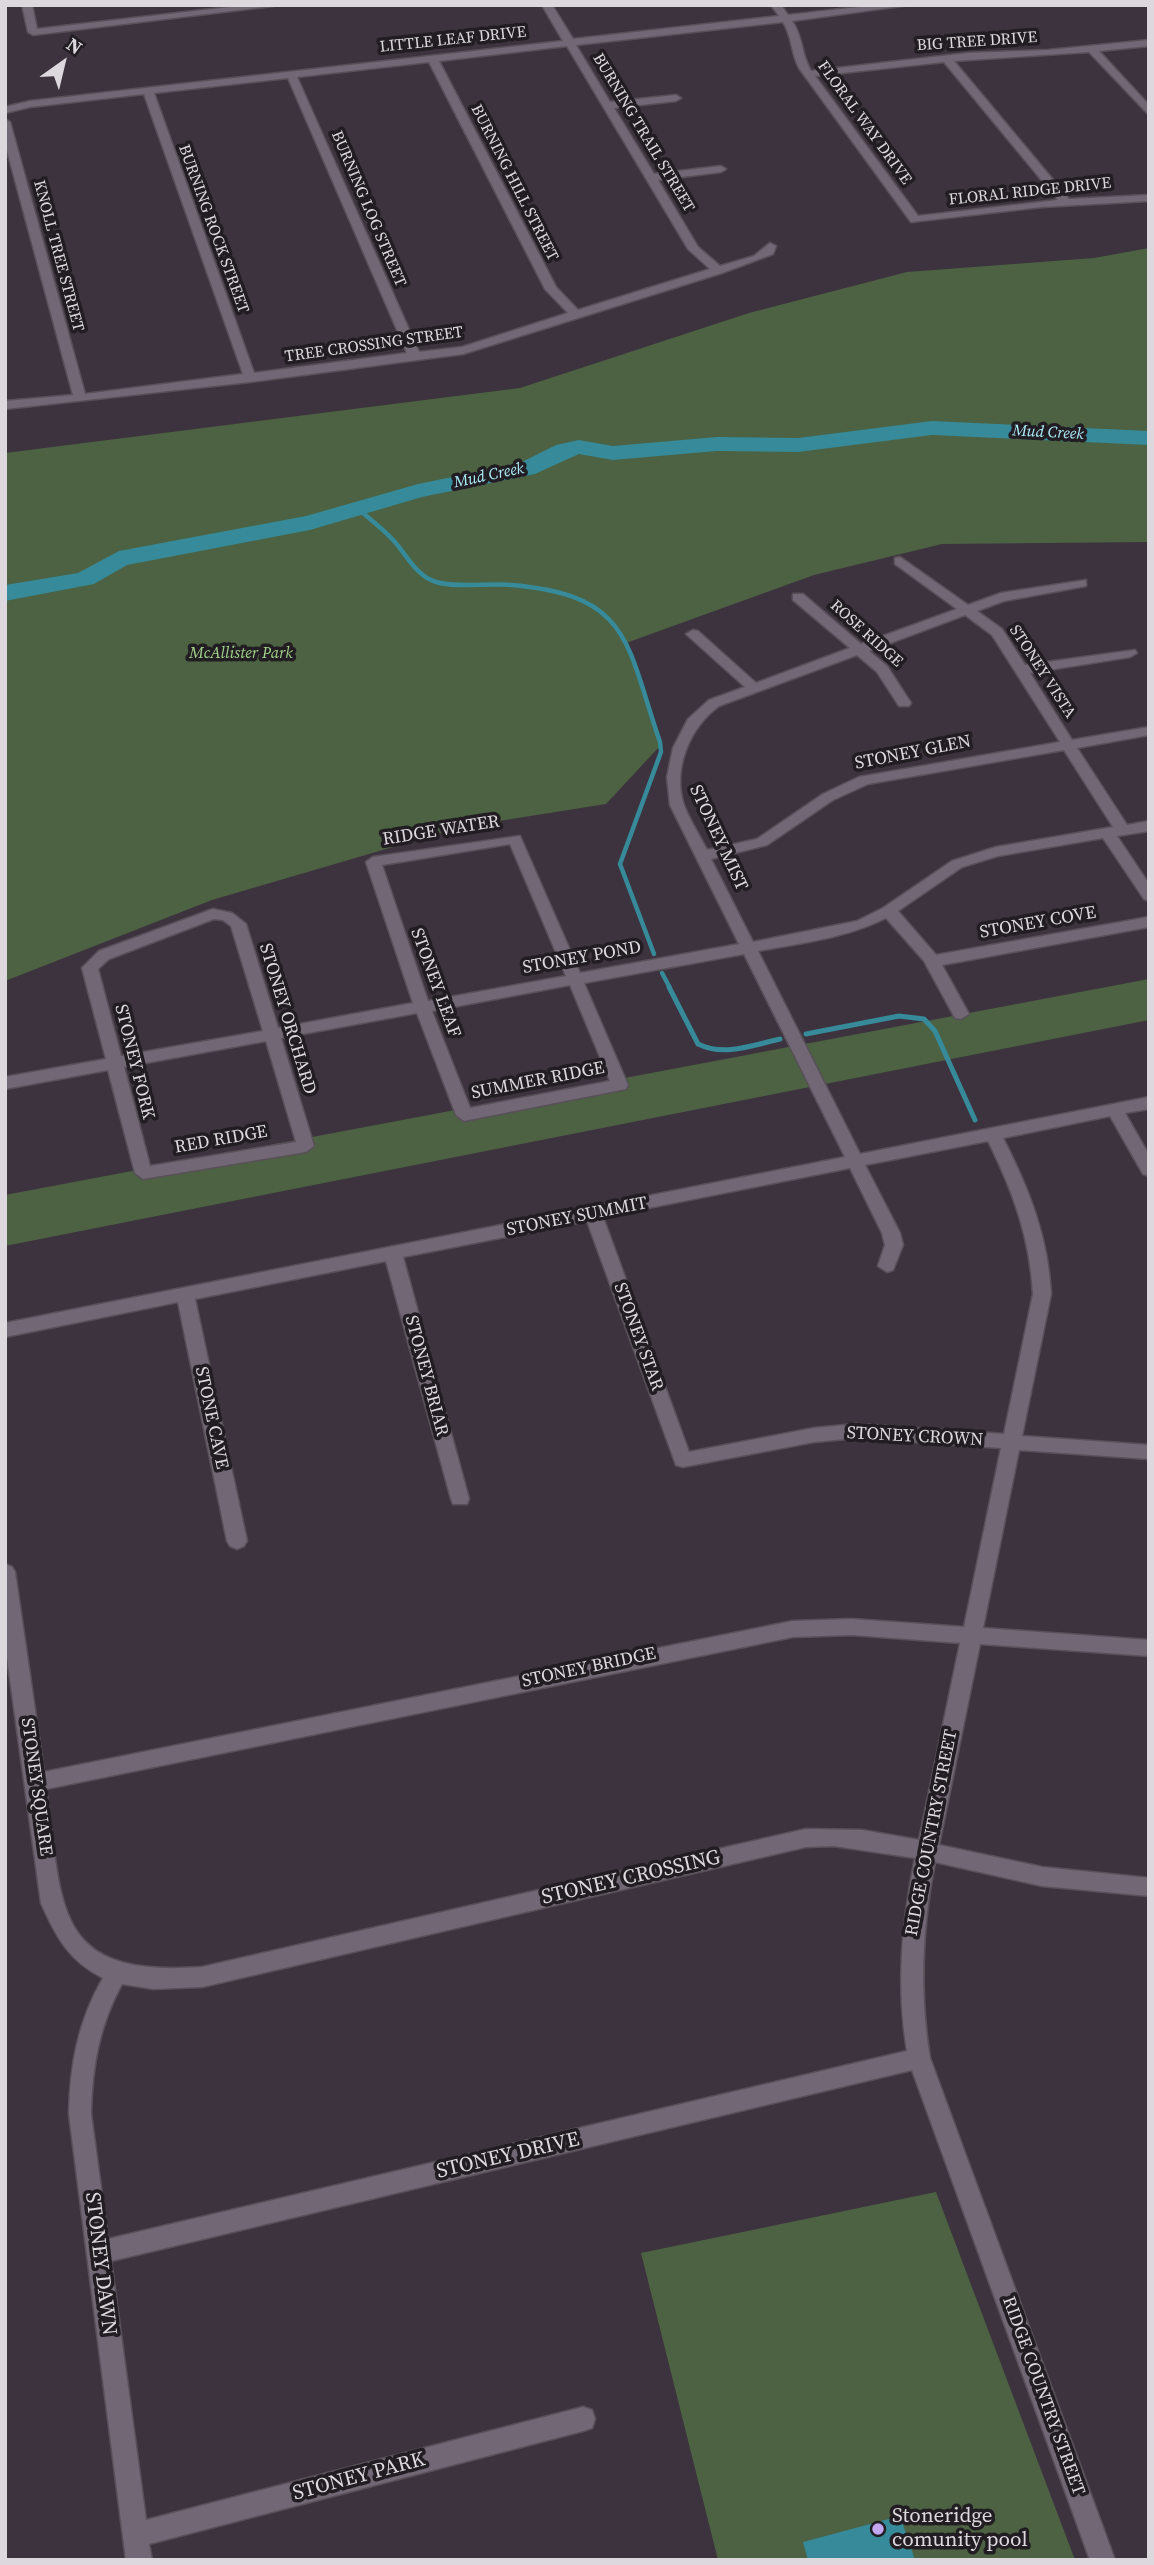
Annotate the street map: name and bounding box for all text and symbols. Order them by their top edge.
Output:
street label: LITTLE LEAF DRIVE [379,23,527,57]
north arrow [28,28,98,98]
street label: BIG TREE DRIVE [916,28,1038,56]
text: N [62,31,88,60]
street label: BURNING TRAIL STREET [588,50,698,216]
street label: FLORAL WAY DRIVE [813,58,915,188]
street label: BURNING HILL STREET [466,102,562,264]
street label: BURNING LOG STREET [326,128,410,290]
street label: BURNING ROCK STREET [174,142,252,316]
street label: FLORAL RIDGE DRIVE [948,174,1112,210]
street label: KNOLL TREE STREET [29,178,87,334]
street label: TREE CROSSING STREET [284,323,464,367]
water label: Mud Creek [1012,422,1084,444]
water label: Mud Creek [452,459,526,493]
street label: ROSE RIDGE [826,596,906,672]
street label: STONEY VISTA [1005,622,1079,722]
park label: McAllister Park [189,644,293,664]
street label: STONEY GLEN [853,731,973,775]
street label: STONEY MIST [684,782,752,894]
street label: RIDGE WATER [381,811,501,851]
street label: STONEY COVE [978,902,1098,944]
street label: STONEY LEAF [405,925,465,1041]
street label: STONEY POND [521,937,643,979]
street label: STONEY ORCHARD [254,941,320,1097]
street label: STONEY FORK [109,1002,159,1122]
street label: SUMMER RIDGE [470,1058,606,1104]
street label: RED RIDGE [173,1121,269,1159]
street label: STONEY SUMMIT [505,1193,649,1241]
street label: STONEY STAR [608,1280,668,1394]
street label: STONEY BRIAR [400,1313,452,1439]
street label: STONE CAVE [190,1365,232,1471]
street label: STONEY CROWN [846,1423,984,1451]
street label: STONEY BRIDGE [520,1643,658,1693]
street label: STONEY SQUARE [16,1717,56,1857]
street label: RIDGE COUNTRY STREET [901,1728,963,1938]
street label: STONEY CROSSING [539,1845,723,1911]
street label: STONEY DRIVE [434,2127,582,2185]
street label: STONEY DAWN [79,2191,121,2337]
street label: RIDGE COUNTRY STREET [997,2294,1089,2498]
street label: STONEY PARK [290,2447,428,2507]
place label: Stoneridge comunity pool [892,2504,1028,2554]
marker: Stoneridge comunity pool [870,2521,886,2537]

